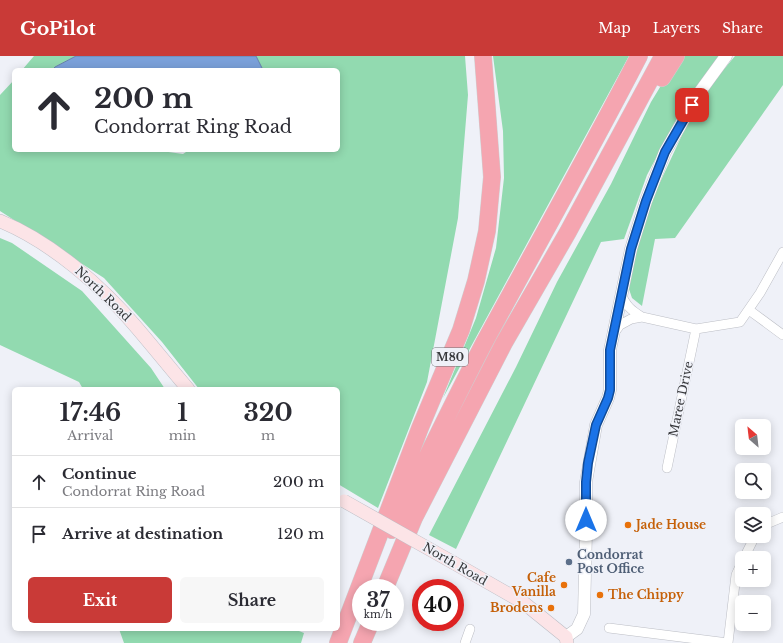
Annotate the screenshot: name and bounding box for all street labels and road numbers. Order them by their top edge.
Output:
street label: North Road [72,263,135,324]
road number: M80 [432,348,468,366]
street label: Maree Drive [665,360,696,438]
street label: North Road [420,539,490,588]

